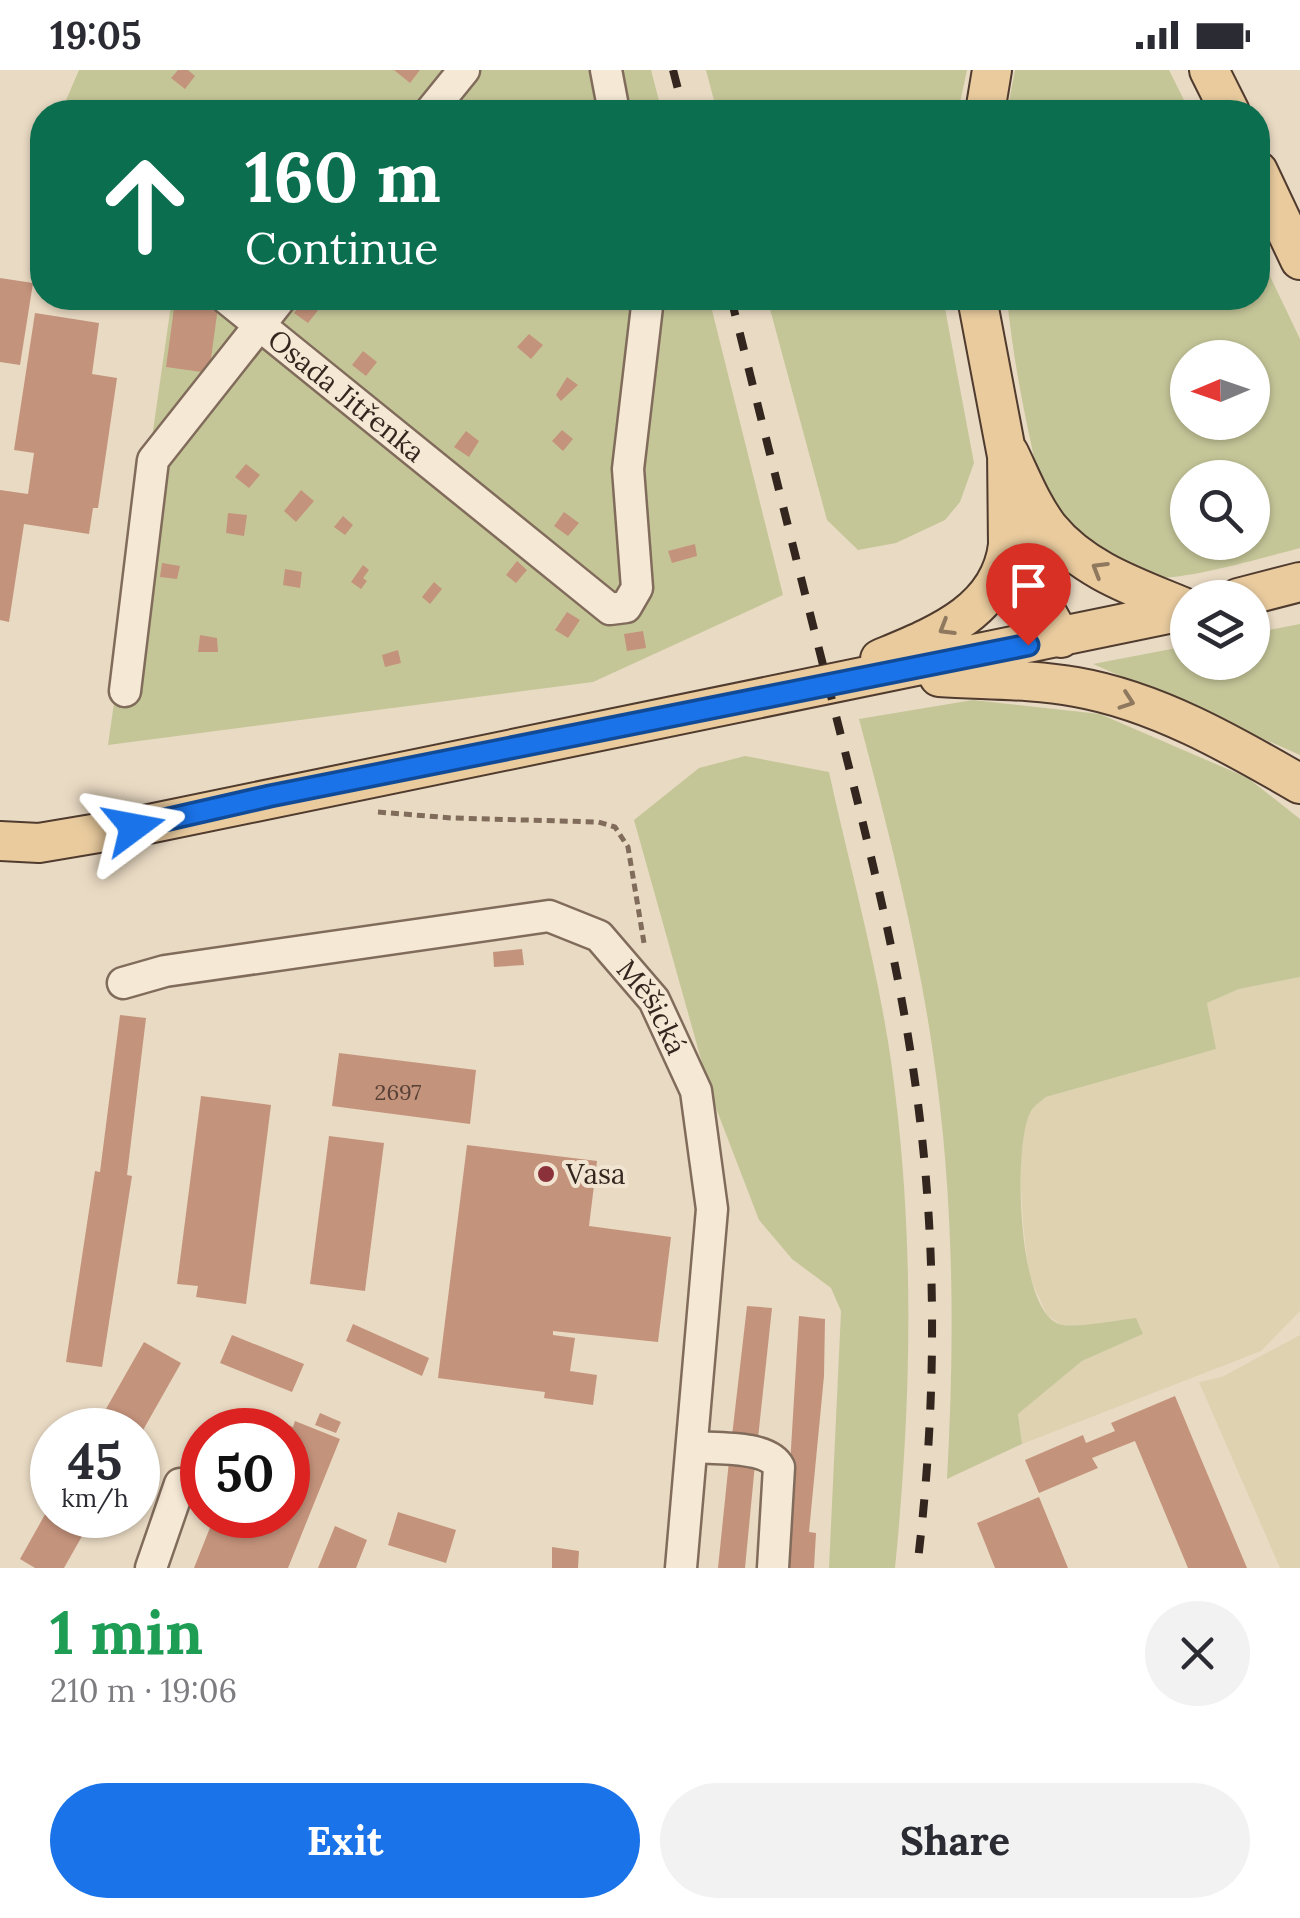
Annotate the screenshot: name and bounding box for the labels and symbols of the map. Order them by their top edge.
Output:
street label: Osada Jitřenka [261,321,432,470]
north arrow [1170,340,1270,440]
pin [986,543,1071,646]
one-way arrow [1092,562,1110,581]
one-way arrow [939,616,957,635]
one-way arrow [1117,689,1134,709]
position arrow [82,775,186,879]
street label: Měšická [609,952,695,1060]
house number: 2697 [375,1078,421,1106]
place label: Vasa [565,1156,625,1192]
marker: Vasa [535,1163,557,1185]
speed limit sign: 50 [180,1408,310,1538]

